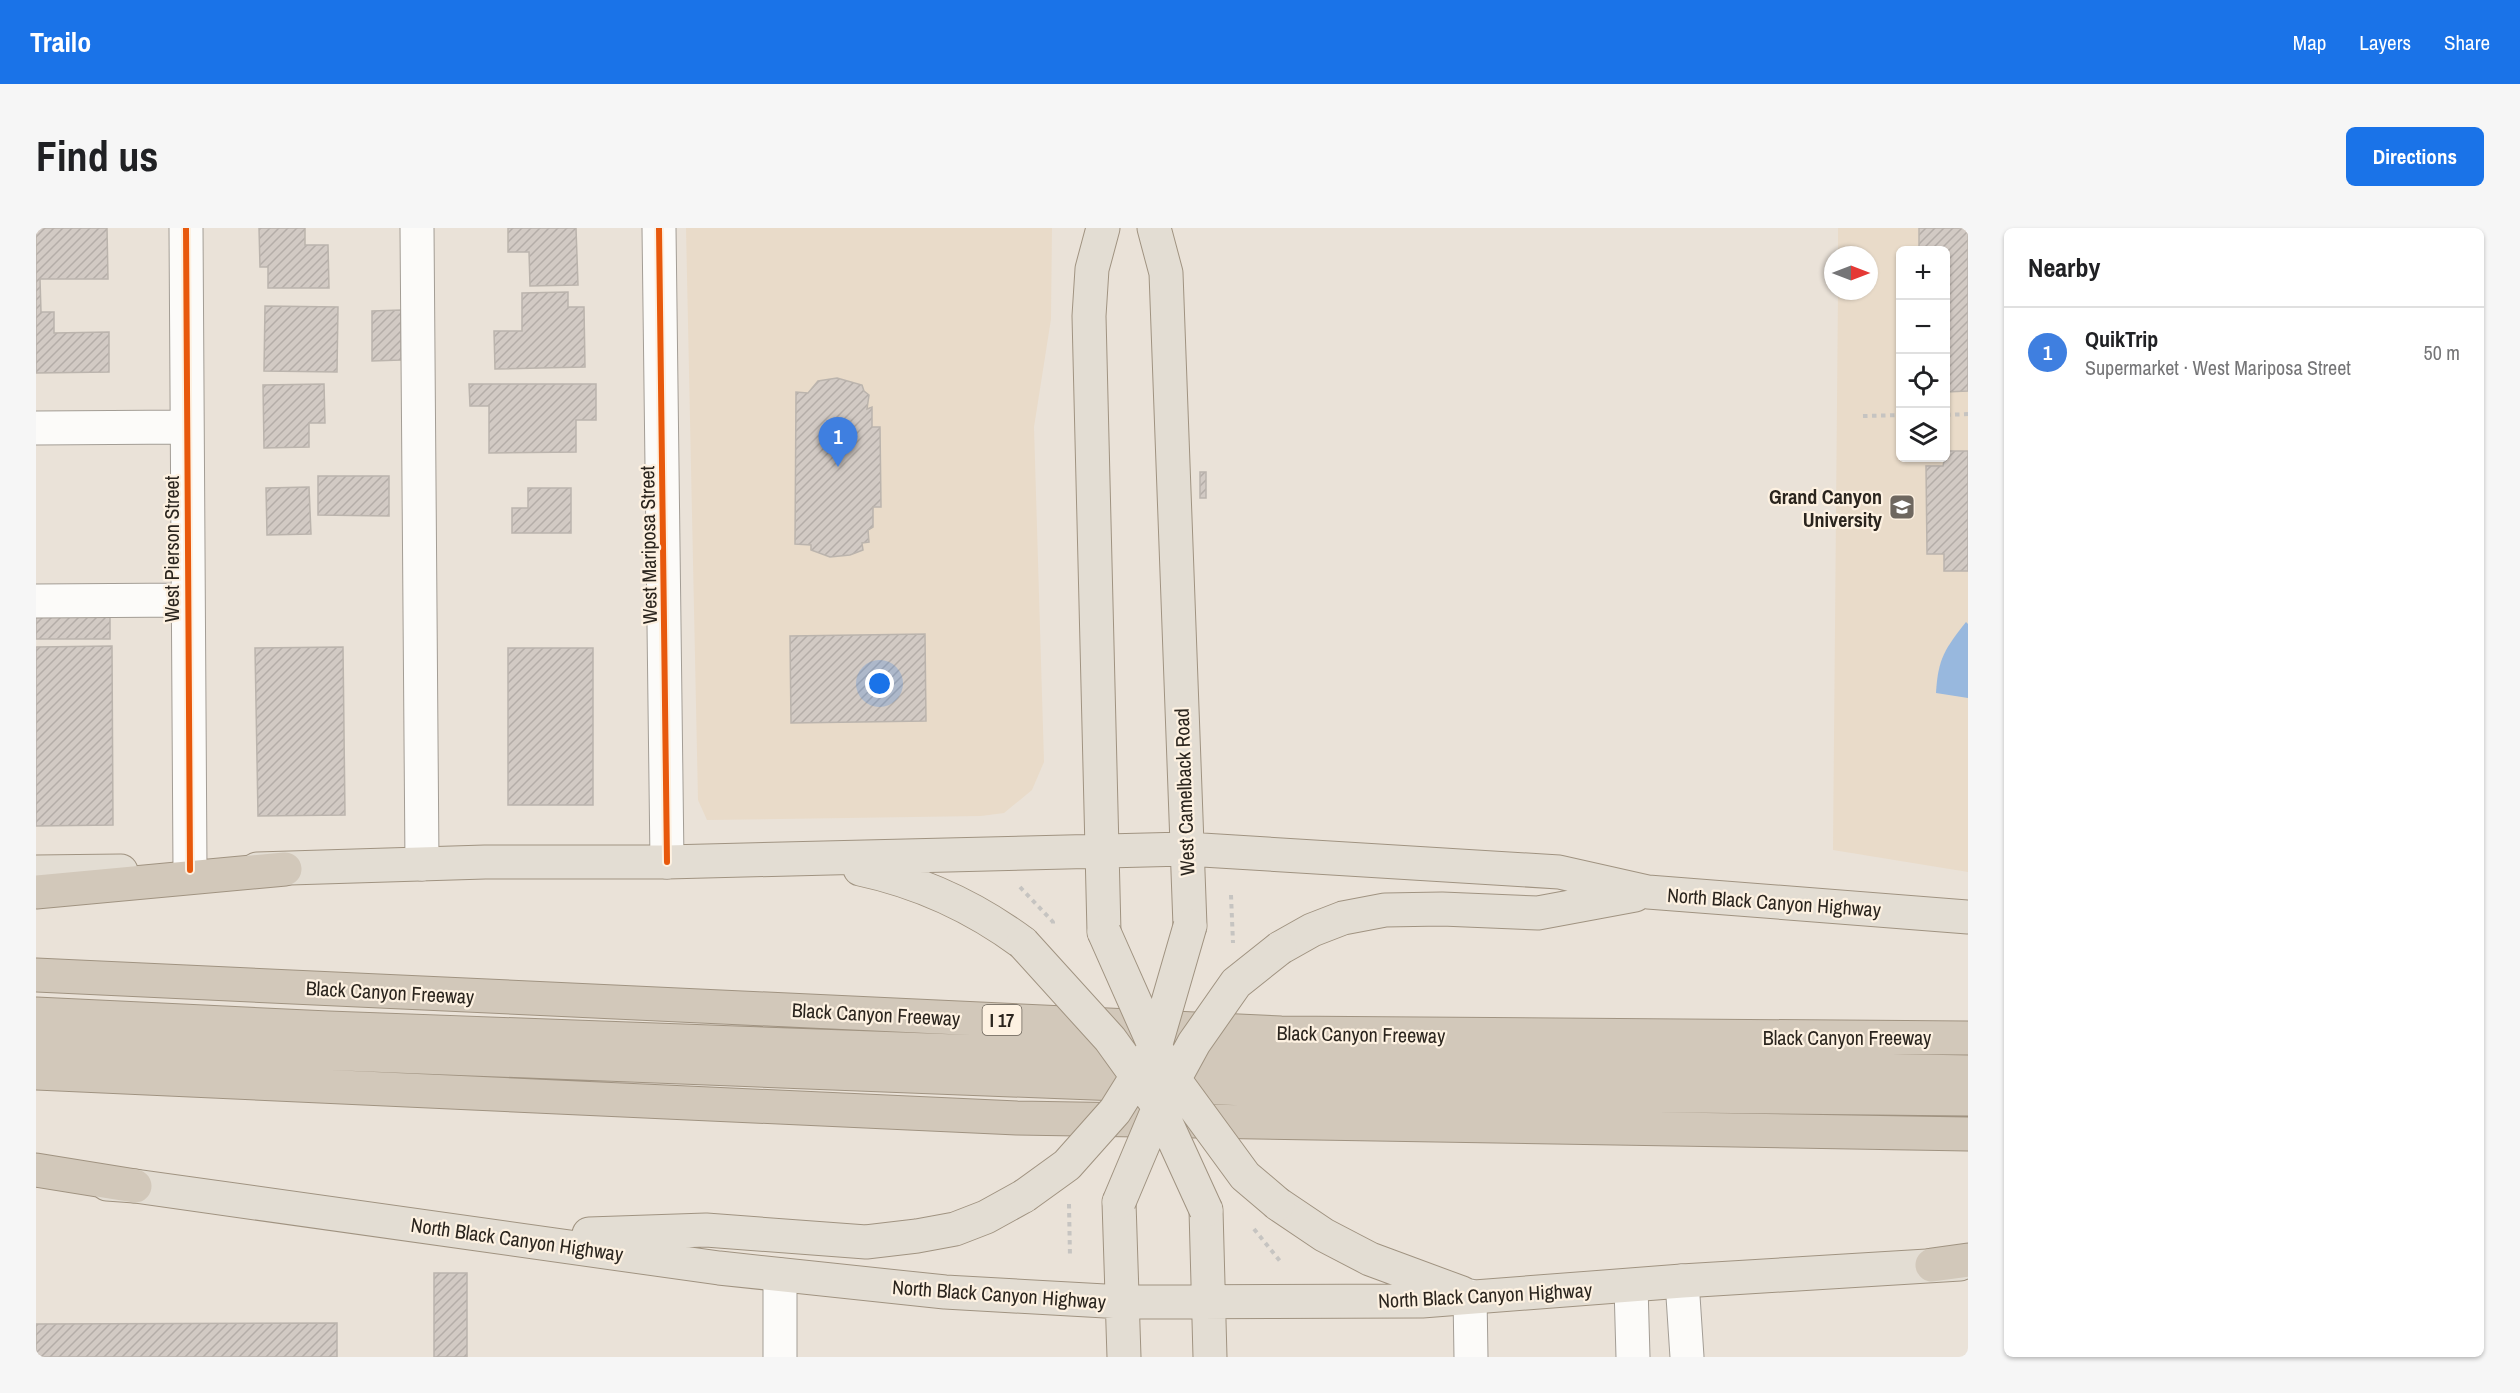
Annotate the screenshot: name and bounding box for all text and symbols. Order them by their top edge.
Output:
text: Trailo [30,23,91,61]
text: Map [2293,28,2326,57]
text: Layers [2359,28,2411,57]
text: Share [2444,28,2490,57]
button: Directions [2346,127,2484,186]
text: Find us [36,128,158,184]
north arrow [1824,246,1878,300]
map controls [1896,246,1950,462]
button: + [1896,246,1950,300]
text: Nearby [2028,250,2100,285]
button: − [1896,300,1950,354]
text: QuikTrip [2085,324,2158,354]
text: 1 [2043,339,2052,366]
text: 50 m [2424,339,2460,366]
button: locate [1896,354,1950,408]
text: Supermarket · West Mariposa Street [2085,354,2351,381]
button: layers [1896,408,1950,462]
pin: 1 [818,418,858,467]
street label: West Mariposa Street [633,465,663,624]
street label: West Pierson Street [158,475,185,622]
place label: Grand Canyon University [1769,483,1883,533]
school or university icon: Grand Canyon University [1887,492,1917,522]
your location [865,669,894,698]
street label: West Camelback Road [1168,708,1200,876]
street label: North Black Canyon Highway [1666,881,1883,923]
street label: Black Canyon Freeway [305,974,476,1010]
street label: Black Canyon Freeway [791,996,962,1032]
road number: I 17 [982,1005,1022,1035]
street label: Black Canyon Freeway [1276,1019,1446,1049]
street label: Black Canyon Freeway [1763,1024,1932,1051]
street label: North Black Canyon Highway [409,1211,626,1267]
street label: North Black Canyon Highway [891,1273,1108,1315]
street label: North Black Canyon Highway [1377,1276,1593,1314]

